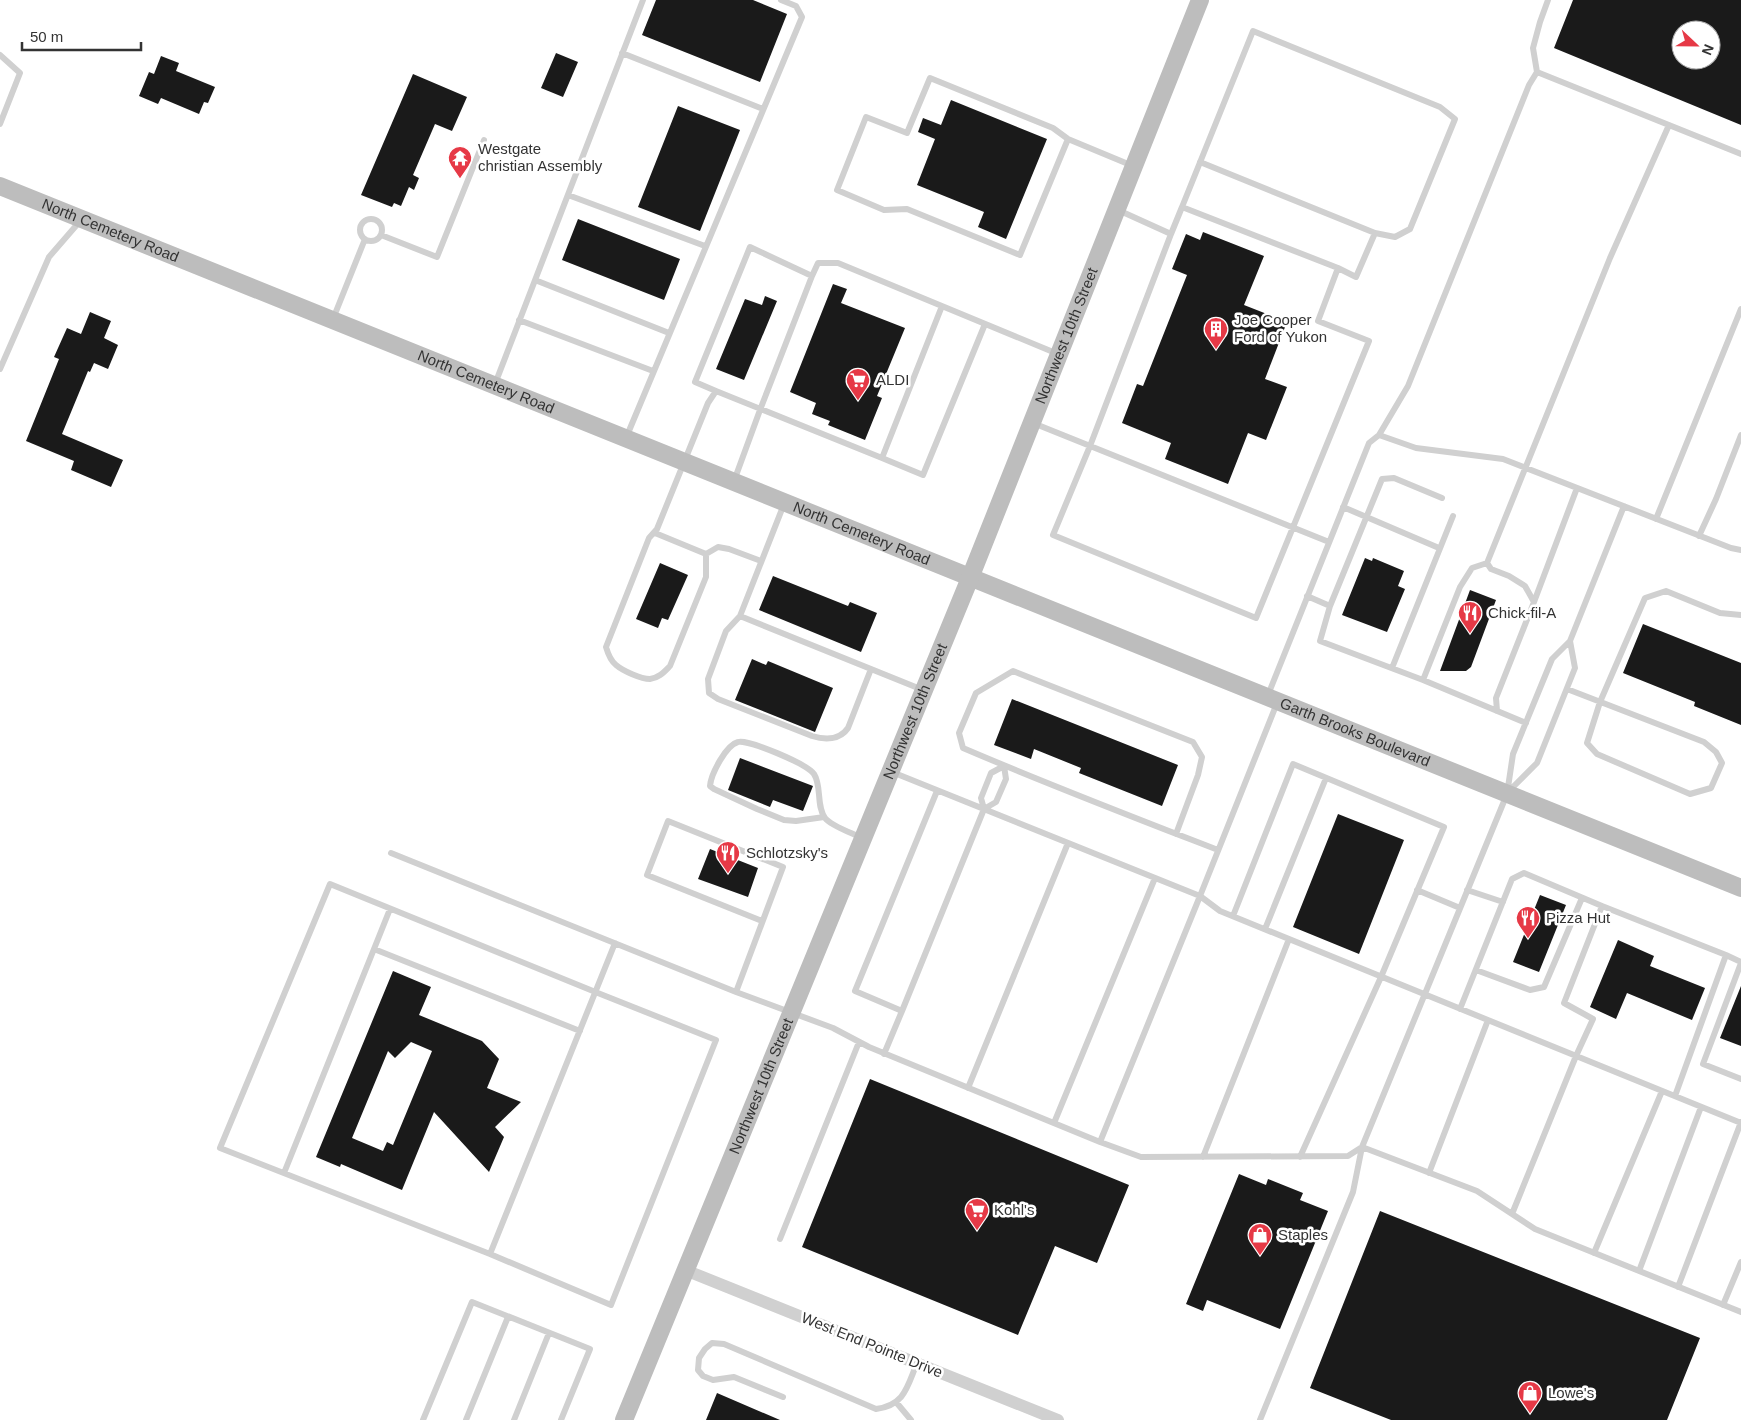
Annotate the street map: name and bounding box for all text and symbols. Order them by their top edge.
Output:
scale bar [22,20,141,52]
north arrow [1671,20,1721,70]
text: 50 m [30,28,63,45]
text: N [1699,42,1717,58]
place label: Westgate christian Assembly [478,140,603,174]
temple icon: Westgate christian Assembly [447,145,473,179]
street label: North Cemetery Road [40,195,181,265]
street label: Northwest 10th Street [1031,264,1101,406]
place label: Joe Cooper Ford of Yukon [1234,311,1327,345]
building icon: Joe Cooper Ford of Yukon [1203,316,1229,350]
street label: North Cemetery Road [415,346,557,417]
supermarket icon: ALDI [845,367,871,401]
place label: ALDI [876,371,909,388]
street label: North Cemetery Road [791,498,933,568]
restaurant icon: Chick-fil-A [1457,600,1483,634]
place label: Chick-fil-A [1488,604,1556,621]
street label: Northwest 10th Street [879,640,950,782]
street label: Garth Brooks Boulevard [1278,694,1433,770]
restaurant icon: Schlotzsky's [715,840,741,874]
place label: Schlotzsky's [746,844,828,861]
restaurant icon: Pizza Hut [1515,905,1541,939]
place label: Pizza Hut [1546,909,1611,926]
street label: Northwest 10th Street [725,1015,797,1156]
supermarket icon: Kohl's [964,1197,990,1231]
place label: Kohl's [994,1201,1034,1218]
shop icon: Staples [1247,1222,1273,1256]
place label: Staples [1278,1226,1328,1243]
street label: West End Pointe Drive [799,1308,945,1381]
shop icon: Lowe's [1517,1380,1543,1414]
place label: Lowe's [1548,1384,1594,1401]

